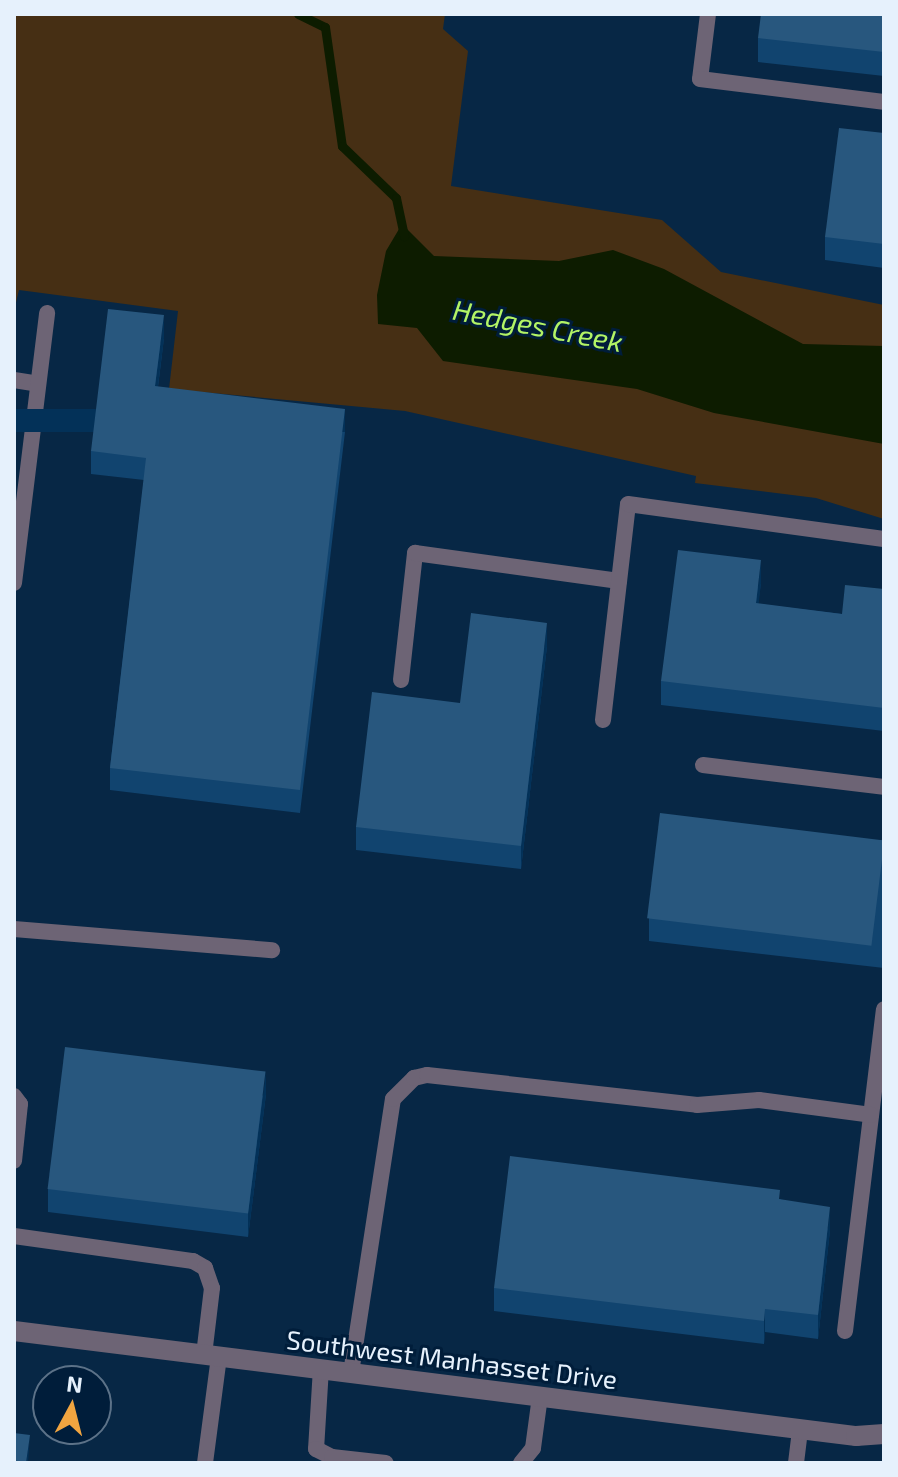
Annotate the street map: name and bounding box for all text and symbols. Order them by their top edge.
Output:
water label: Hedges Creek [450,292,626,358]
street label: Southwest Manhasset Drive [285,1323,619,1395]
north arrow [32,1365,112,1445]
text: N [65,1369,84,1397]

